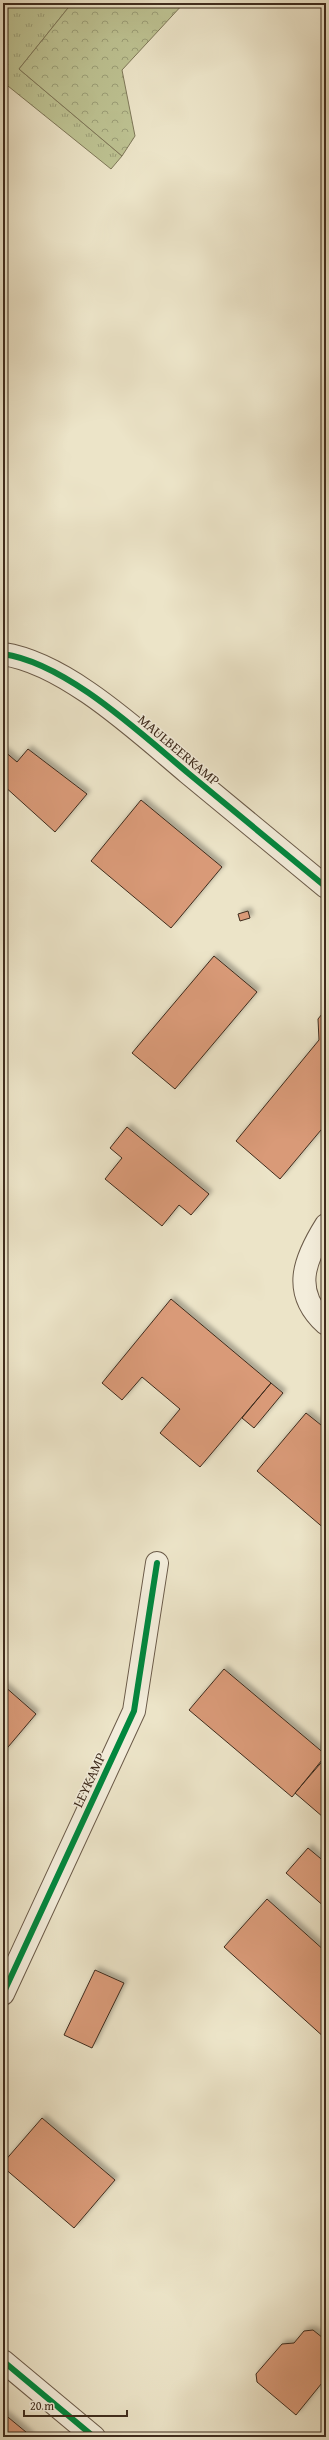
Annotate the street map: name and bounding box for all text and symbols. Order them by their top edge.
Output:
street label: MAULBEERKAMP [134,710,224,790]
street label: LEYKAMP [68,1749,110,1811]
scale bar [24,2392,127,2418]
text: 20 m [30,2397,54,2414]

